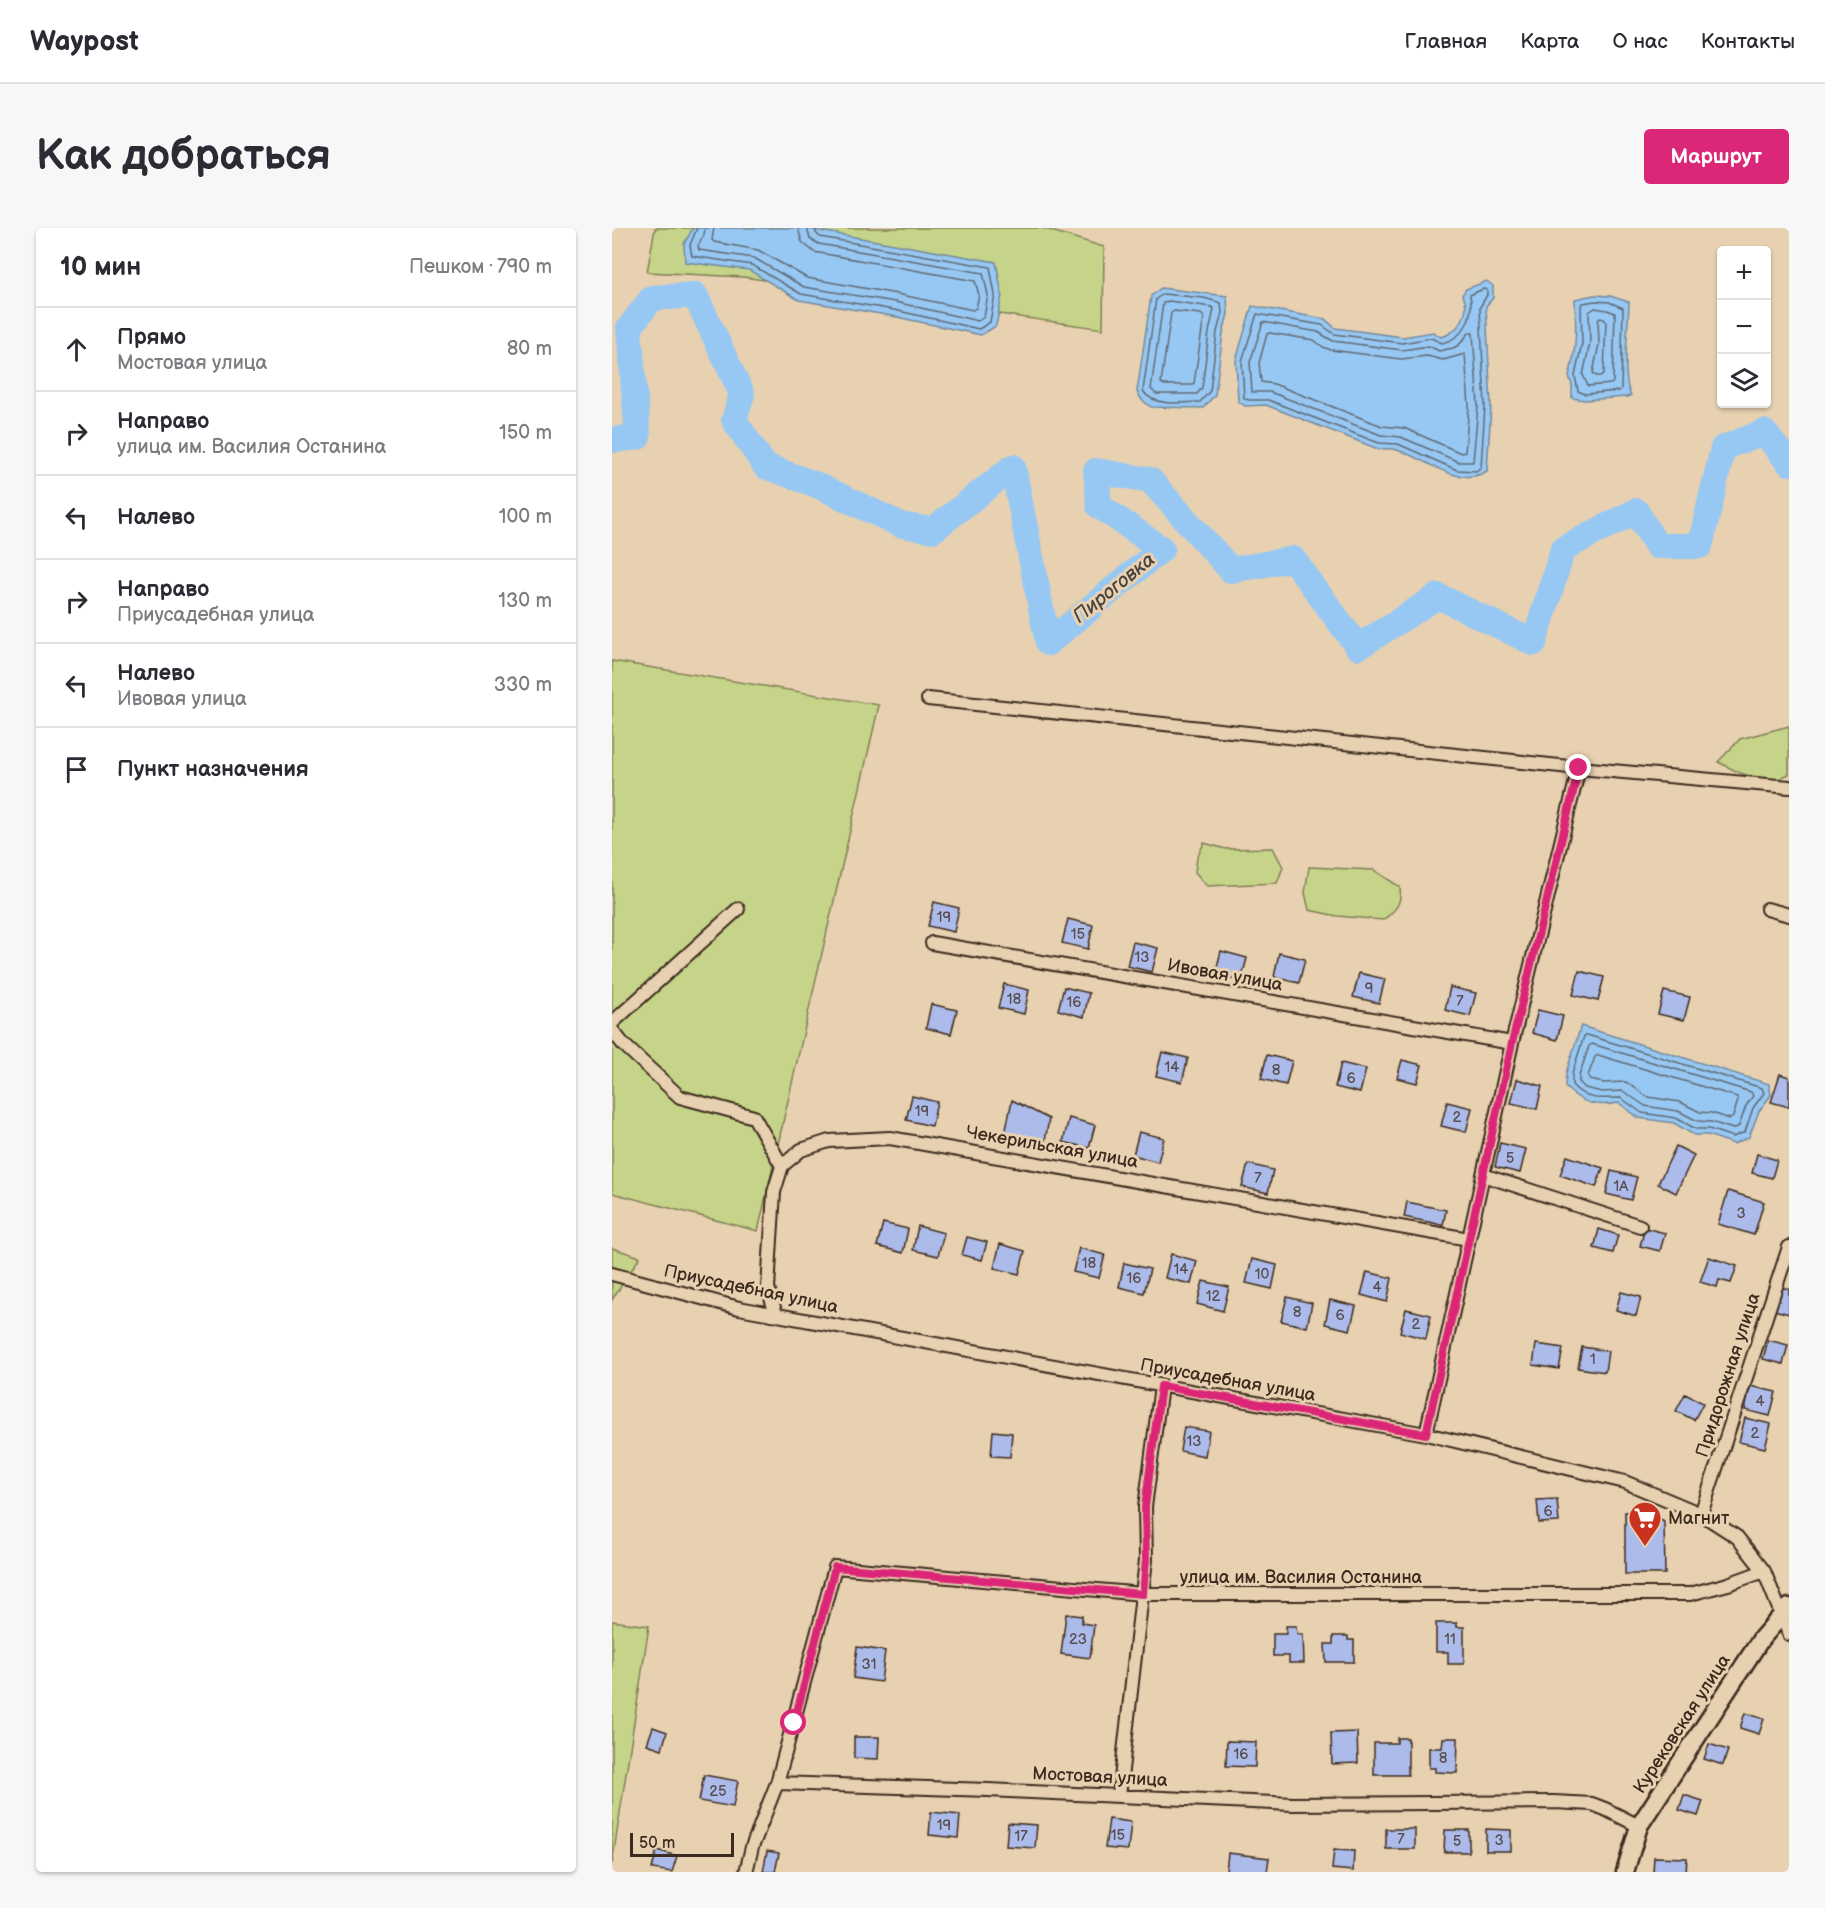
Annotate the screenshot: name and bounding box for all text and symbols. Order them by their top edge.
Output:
text: Waypost [30,25,139,58]
text: Главная [1404,29,1487,54]
text: Карта [1520,29,1579,54]
text: О нас [1612,29,1668,54]
text: Контакты [1701,29,1795,54]
button: Маршрут [1644,129,1789,184]
text: Как добраться [36,131,331,182]
map controls [1717,246,1771,408]
button: + [1717,246,1771,300]
text: 10 мин [60,252,141,283]
text: Пешком · 790 m [409,255,552,279]
button: − [1717,300,1771,354]
text: Прямо [117,324,186,351]
icon: ahead [60,333,93,366]
text: 80 m [507,337,552,361]
text: Мостовая улица [117,351,267,375]
button: layers [1717,354,1771,408]
text: Направо [117,408,209,435]
icon: right [60,417,93,450]
text: 150 m [499,421,552,445]
text: улица им. Василия Останина [117,435,386,459]
icon: left [60,501,93,534]
text: Налево [117,504,195,531]
text: 100 m [499,505,552,529]
water label: Пироговка [1068,547,1160,629]
text: Направо [117,576,209,603]
icon: right [60,585,93,618]
text: 130 m [498,589,552,613]
text: Приусадебная улица [117,603,315,627]
text: Налево [117,660,195,687]
icon: left [60,669,93,702]
text: 330 m [494,673,552,697]
text: Ивовая улица [117,687,247,711]
icon: arrive [60,753,93,786]
route end [1565,754,1591,780]
text: Пункт назначения [117,756,309,783]
house number: 19 [937,908,951,927]
house number: 15 [1071,925,1085,944]
house number: 13 [1134,948,1150,967]
street label: Ивовая улица [1166,955,1285,996]
house number: 9 [1365,979,1373,998]
house number: 18 [1007,990,1022,1009]
house number: 7 [1456,992,1464,1011]
house number: 16 [1067,993,1081,1012]
house number: 14 [1165,1058,1179,1077]
house number: 8 [1272,1061,1281,1080]
house number: 6 [1346,1069,1356,1088]
house number: 19 [915,1102,929,1121]
house number: 2 [1453,1108,1462,1127]
street label: Чекерильская улица [964,1122,1140,1173]
house number: 5 [1506,1149,1514,1168]
house number: 7 [1254,1169,1262,1188]
house number: 1А [1614,1177,1629,1196]
house number: 3 [1736,1204,1746,1223]
house number: 18 [1082,1254,1097,1273]
street label: Приусадебная улица [662,1260,840,1318]
house number: 14 [1174,1260,1188,1279]
house number: 10 [1255,1265,1269,1284]
house number: 16 [1127,1269,1141,1288]
house number: 4 [1372,1278,1382,1297]
house number: 12 [1206,1287,1220,1306]
street label: Придорожная улица [1692,1290,1765,1460]
house number: 8 [1293,1303,1302,1322]
house number: 6 [1335,1306,1345,1325]
house number: 2 [1412,1315,1421,1334]
house number: 1 [1590,1350,1596,1369]
street label: Приусадебная улица [1139,1354,1318,1406]
house number: 4 [1755,1392,1765,1411]
house number: 2 [1751,1424,1760,1443]
house number: 13 [1186,1432,1202,1451]
supermarket icon: Магнит [1627,1500,1663,1547]
house number: 6 [1543,1502,1553,1521]
place label: Магнит [1668,1508,1730,1529]
street label: улица им. Василия Останина [1180,1567,1423,1588]
house number: 23 [1069,1630,1087,1649]
house number: 11 [1444,1630,1456,1649]
street label: Курековская улица [1629,1650,1735,1797]
house number: 31 [861,1655,877,1674]
route start [780,1709,806,1735]
house number: 16 [1234,1745,1248,1764]
house number: 8 [1439,1749,1448,1768]
street label: Мостовая улица [1032,1763,1169,1791]
house number: 25 [709,1782,727,1801]
house number: 19 [937,1816,951,1835]
house number: 15 [1111,1826,1125,1845]
house number: 17 [1014,1827,1028,1846]
scale bar [630,1830,734,1858]
house number: 7 [1397,1830,1405,1849]
house number: 3 [1494,1831,1504,1850]
house number: 5 [1453,1832,1461,1851]
text: 50 m [639,1834,675,1853]

